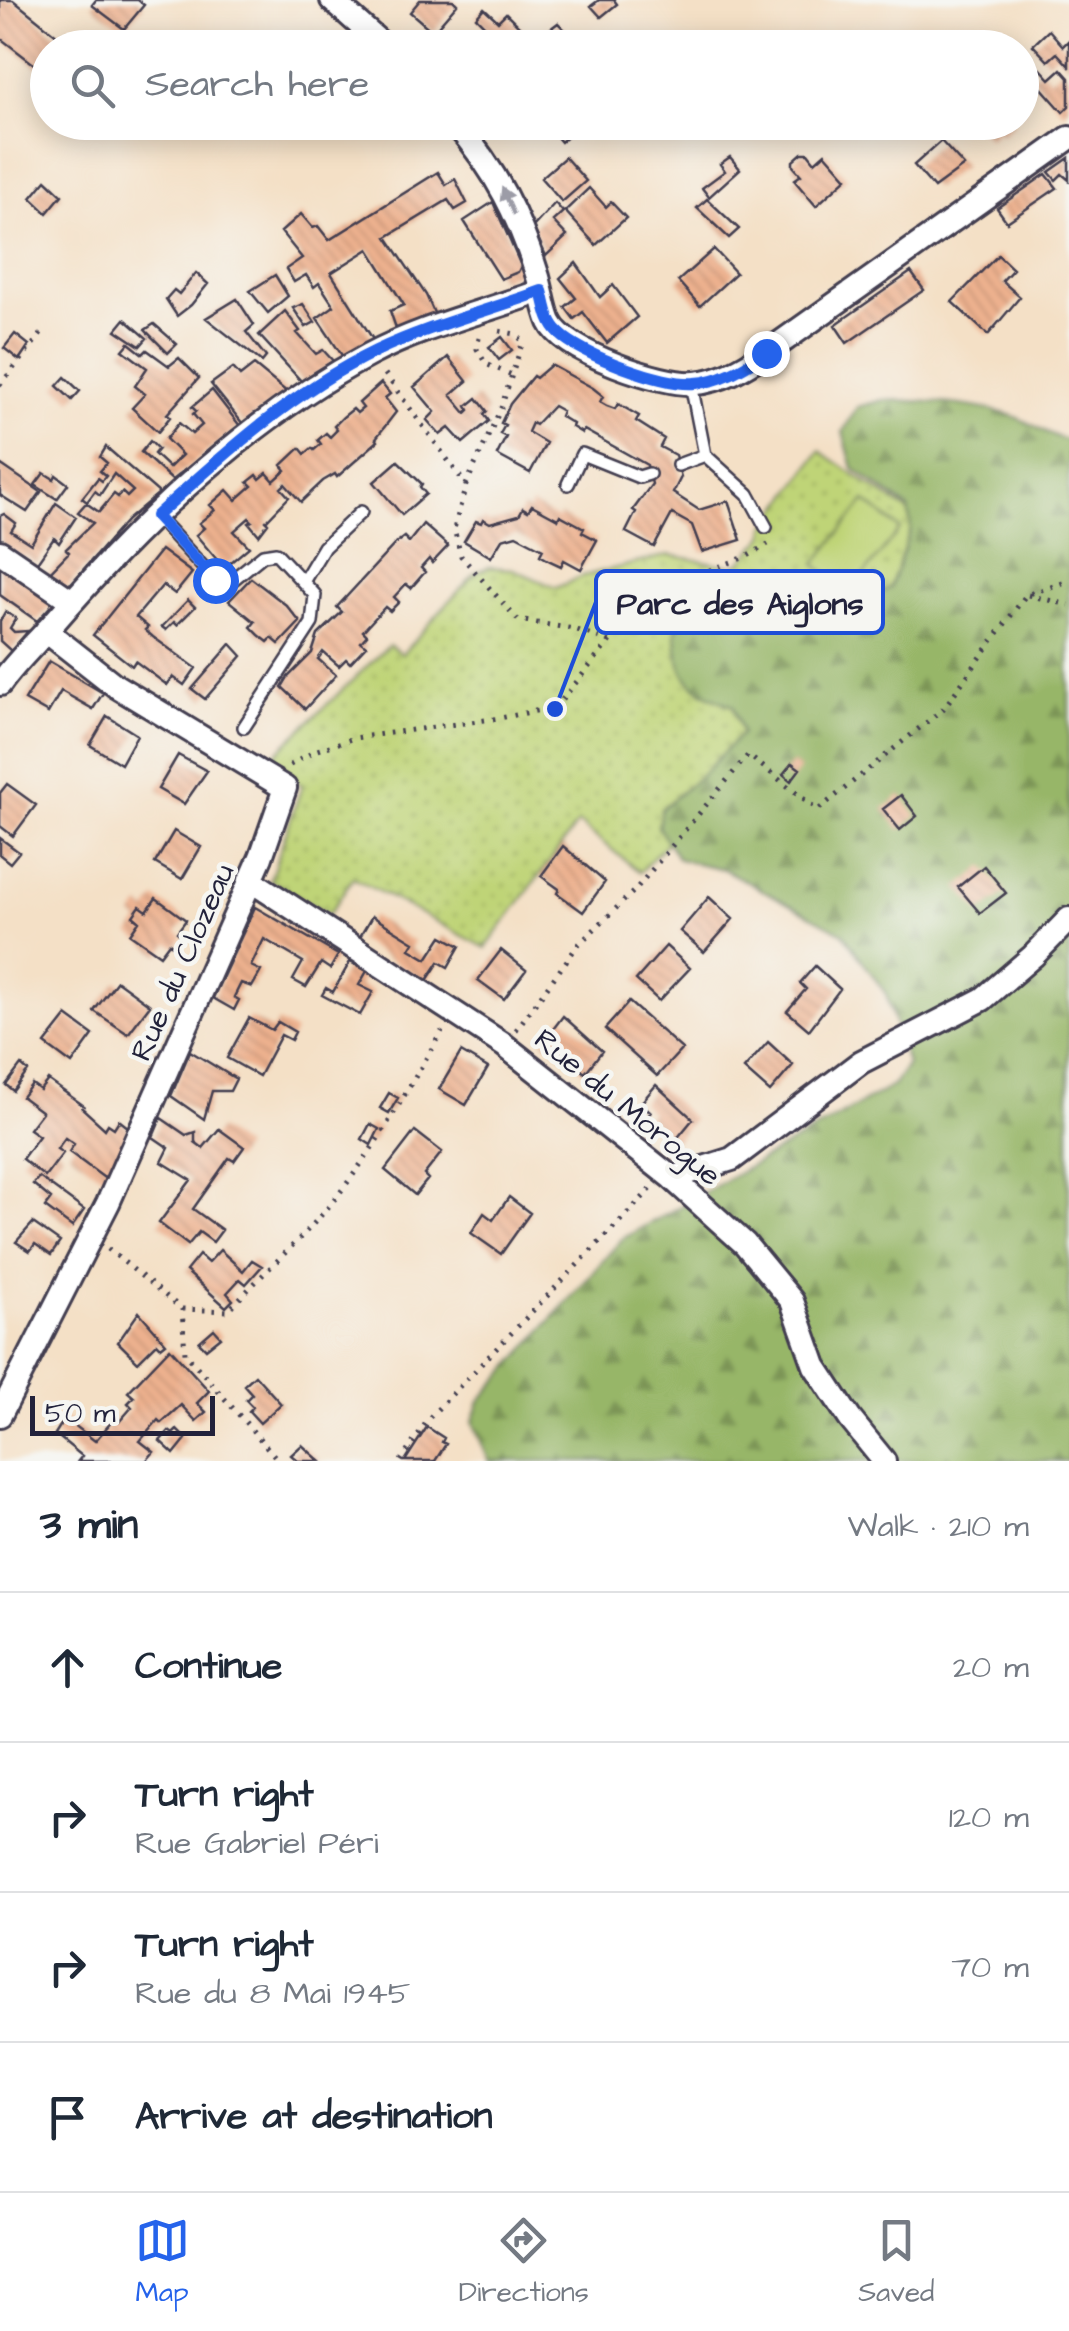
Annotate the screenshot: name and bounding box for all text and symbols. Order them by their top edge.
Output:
search box [30,30,1039,140]
icon: search [65,58,120,113]
text: Search here [145,59,369,111]
one-way arrow [500,186,516,216]
route end [744,331,790,377]
route start [193,558,239,604]
callout: Parc des Aiglons [596,571,883,633]
text: Parc des Aiglons [617,582,863,628]
street label: Rue du Clozeau [121,857,245,1068]
street label: Rue du Morogue [524,1019,730,1197]
scale bar [30,1391,215,1436]
text: 50 m [45,1394,116,1433]
text: 3 min [40,1497,138,1555]
text: Walk · 210 m [848,1504,1029,1549]
icon: ahead [40,1640,95,1695]
text: Continue [135,1641,282,1693]
text: 20 m [953,1645,1029,1690]
text: Turn right [135,1769,314,1821]
icon: right [40,1790,95,1845]
text: 120 m [949,1795,1029,1840]
text: Rue Gabriel Péri [135,1821,378,1866]
text: Turn right [135,1919,314,1971]
icon: right [40,1940,95,1995]
text: 70 m [951,1945,1029,1990]
text: Rue du 8 Mai 1945 [135,1971,410,2016]
icon: arrive [40,2090,95,2145]
text: Arrive at destination [135,2091,492,2143]
tab: Map [135,2213,190,2312]
tab: Directions [459,2213,589,2312]
tab: Saved [858,2213,934,2312]

